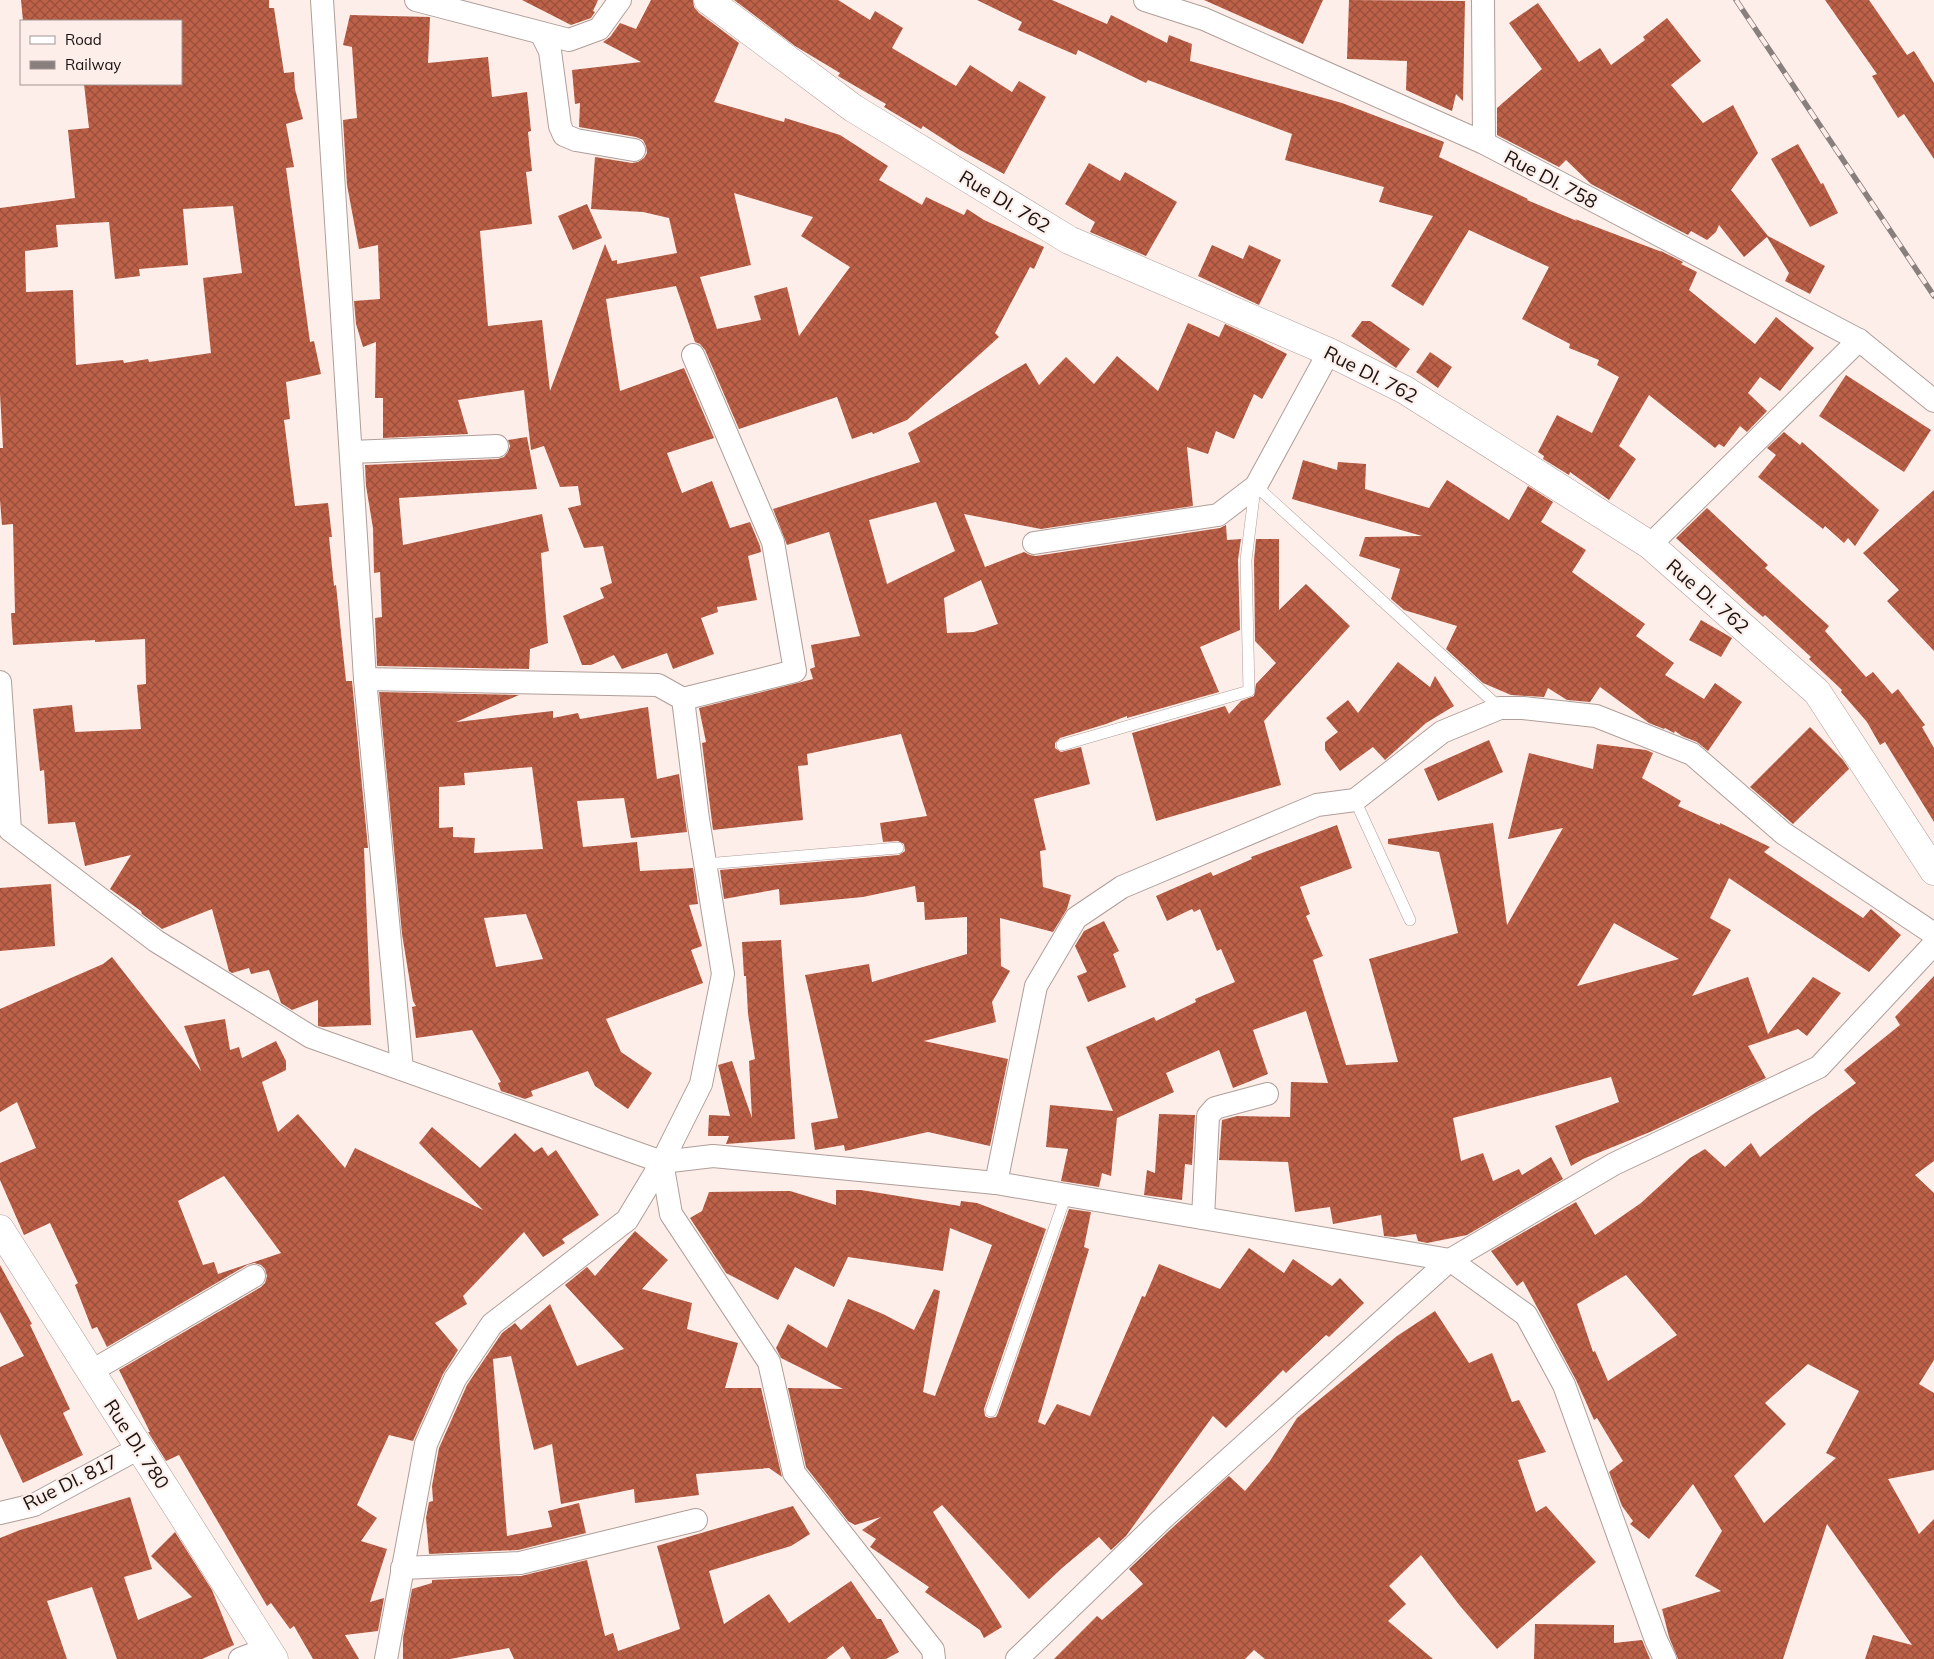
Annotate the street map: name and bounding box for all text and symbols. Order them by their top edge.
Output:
legend [20,20,182,85]
text: Road [65,30,102,49]
text: Railway [65,55,121,74]
street label: Rue DI. 758 [1500,144,1602,214]
street label: Rue DI. 762 [955,164,1055,238]
street label: Rue DI. 762 [1320,340,1422,408]
street label: Rue DI. 762 [1662,553,1754,639]
street label: Rue DI. 780 [99,1395,175,1493]
street label: Rue DI. 817 [19,1449,121,1515]

